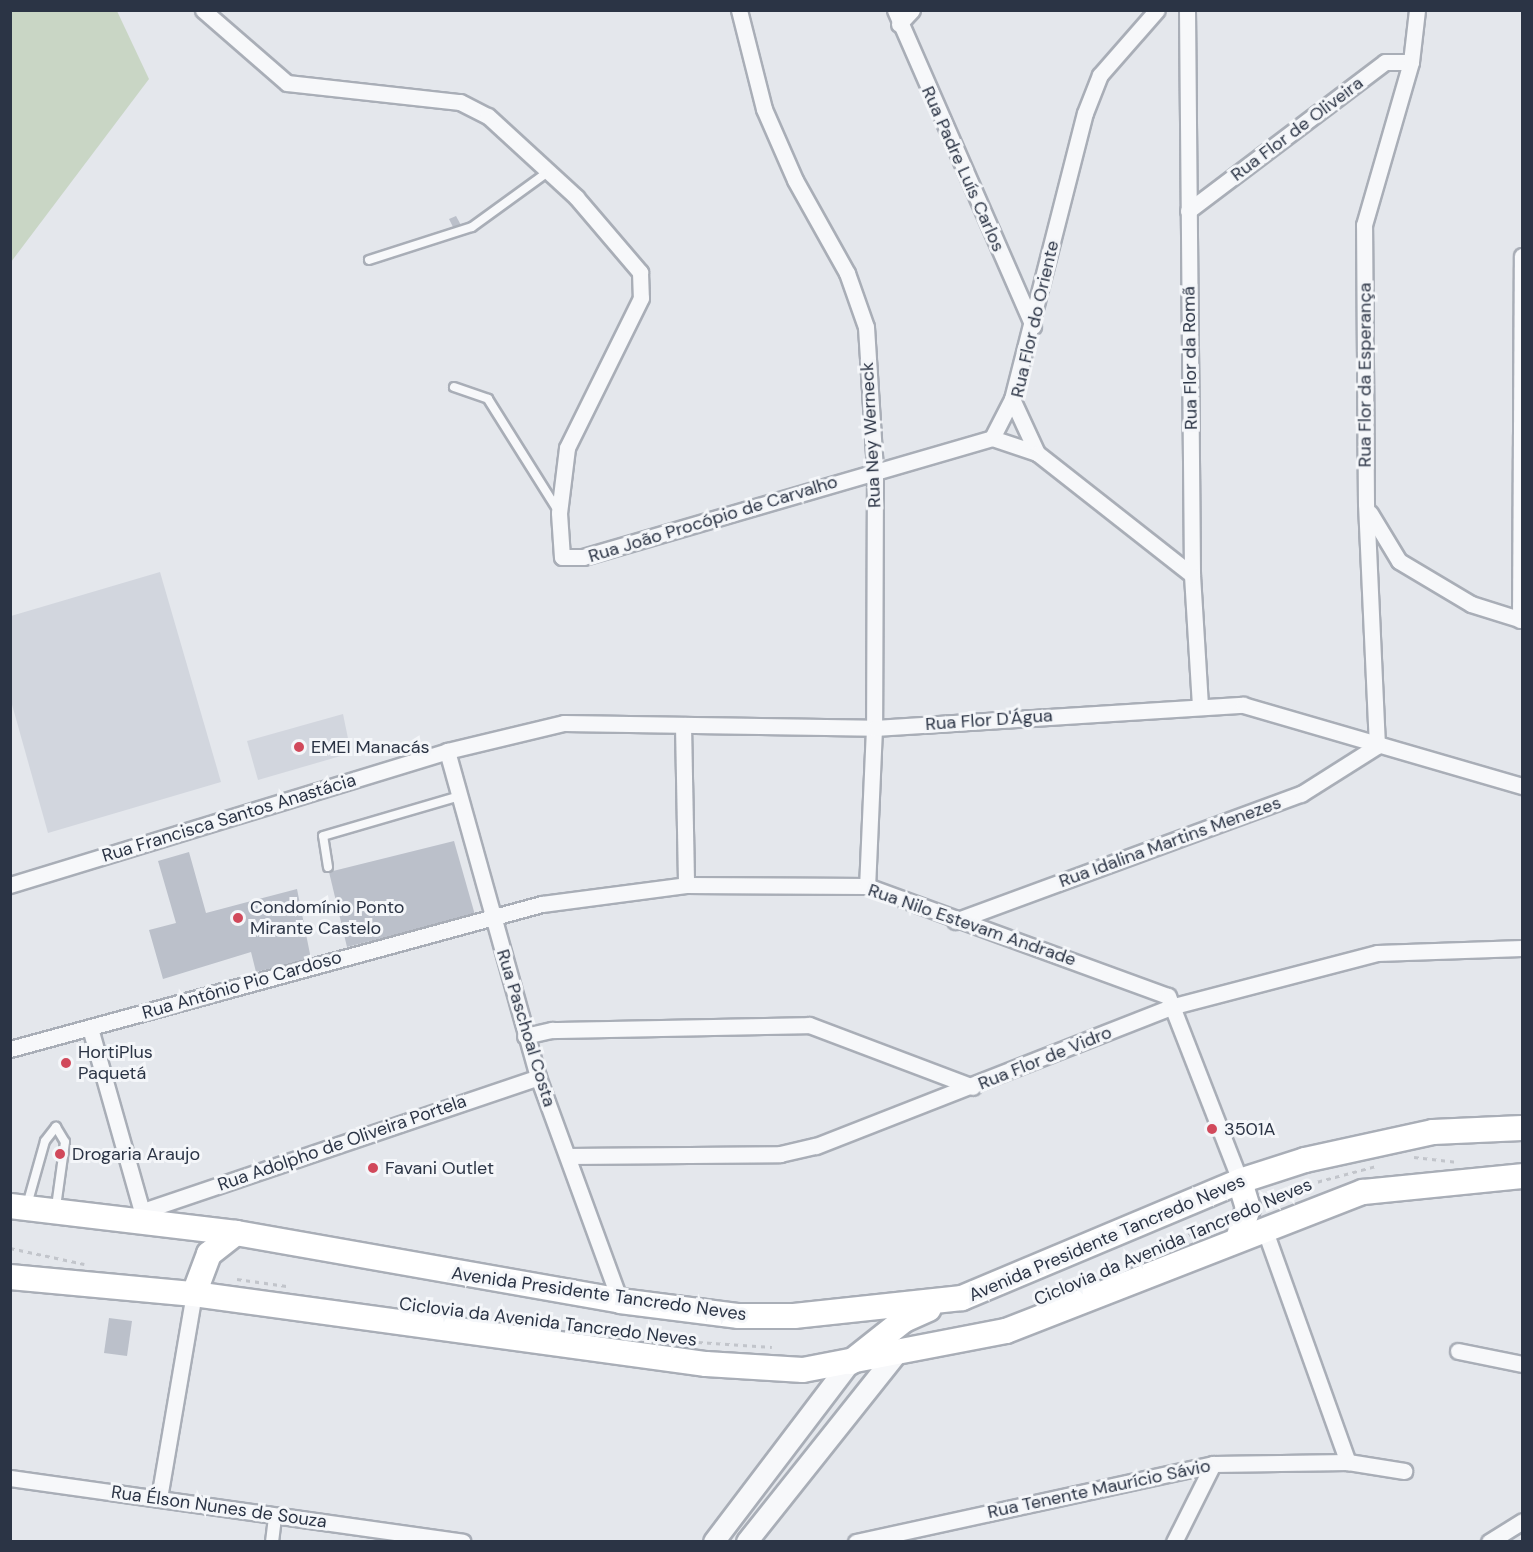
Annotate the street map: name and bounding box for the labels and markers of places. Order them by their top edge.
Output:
place label: EMEI Manacás [311,736,430,758]
marker: EMEI Manacás [292,740,306,754]
place label: Condomínio Ponto Mirante Castelo [250,897,404,940]
marker: Condomínio Ponto Mirante Castelo [231,911,245,925]
place label: HortiPlus Paquetá [78,1042,153,1084]
marker: HortiPlus Paquetá [59,1056,73,1070]
place label: 3501A [1224,1118,1275,1140]
marker: 3501A [1205,1122,1219,1136]
place label: Drogaria Araujo [72,1143,200,1165]
marker: Drogaria Araujo [53,1147,67,1161]
place label: Favani Outlet [385,1157,494,1179]
marker: Favani Outlet [366,1161,380,1175]

